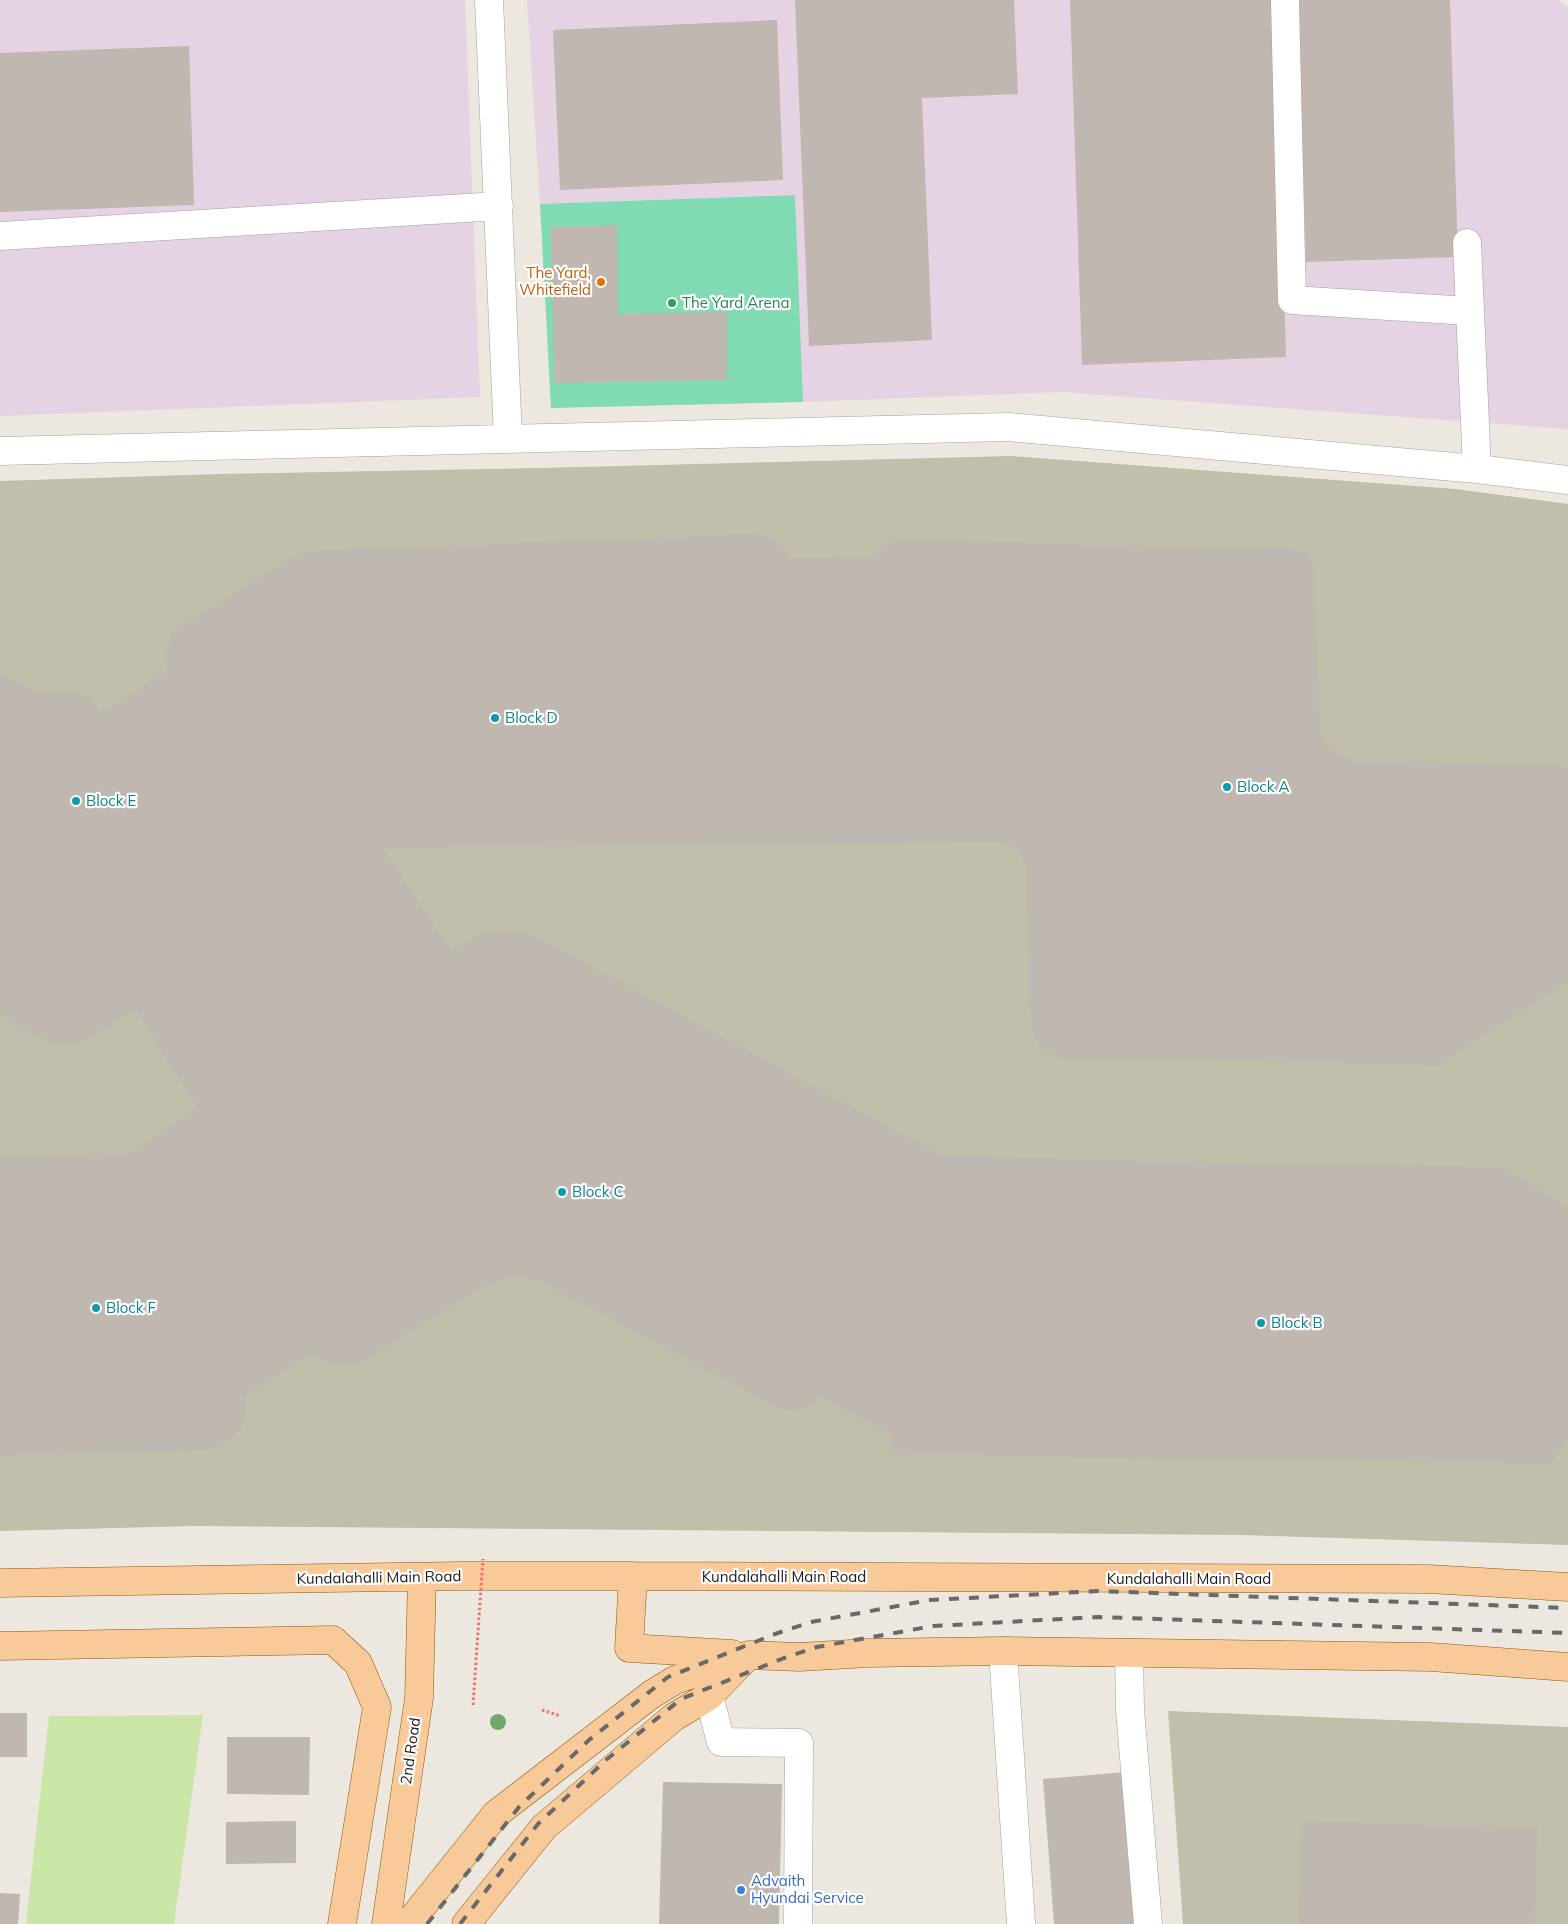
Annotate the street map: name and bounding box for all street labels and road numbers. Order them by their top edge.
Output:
street label: Kundalahalli Main Road [297,1568,461,1588]
street label: Kundalahalli Main Road [702,1568,866,1586]
street label: Kundalahalli Main Road [1107,1570,1271,1588]
street label: 2nd Road [397,1716,425,1786]

